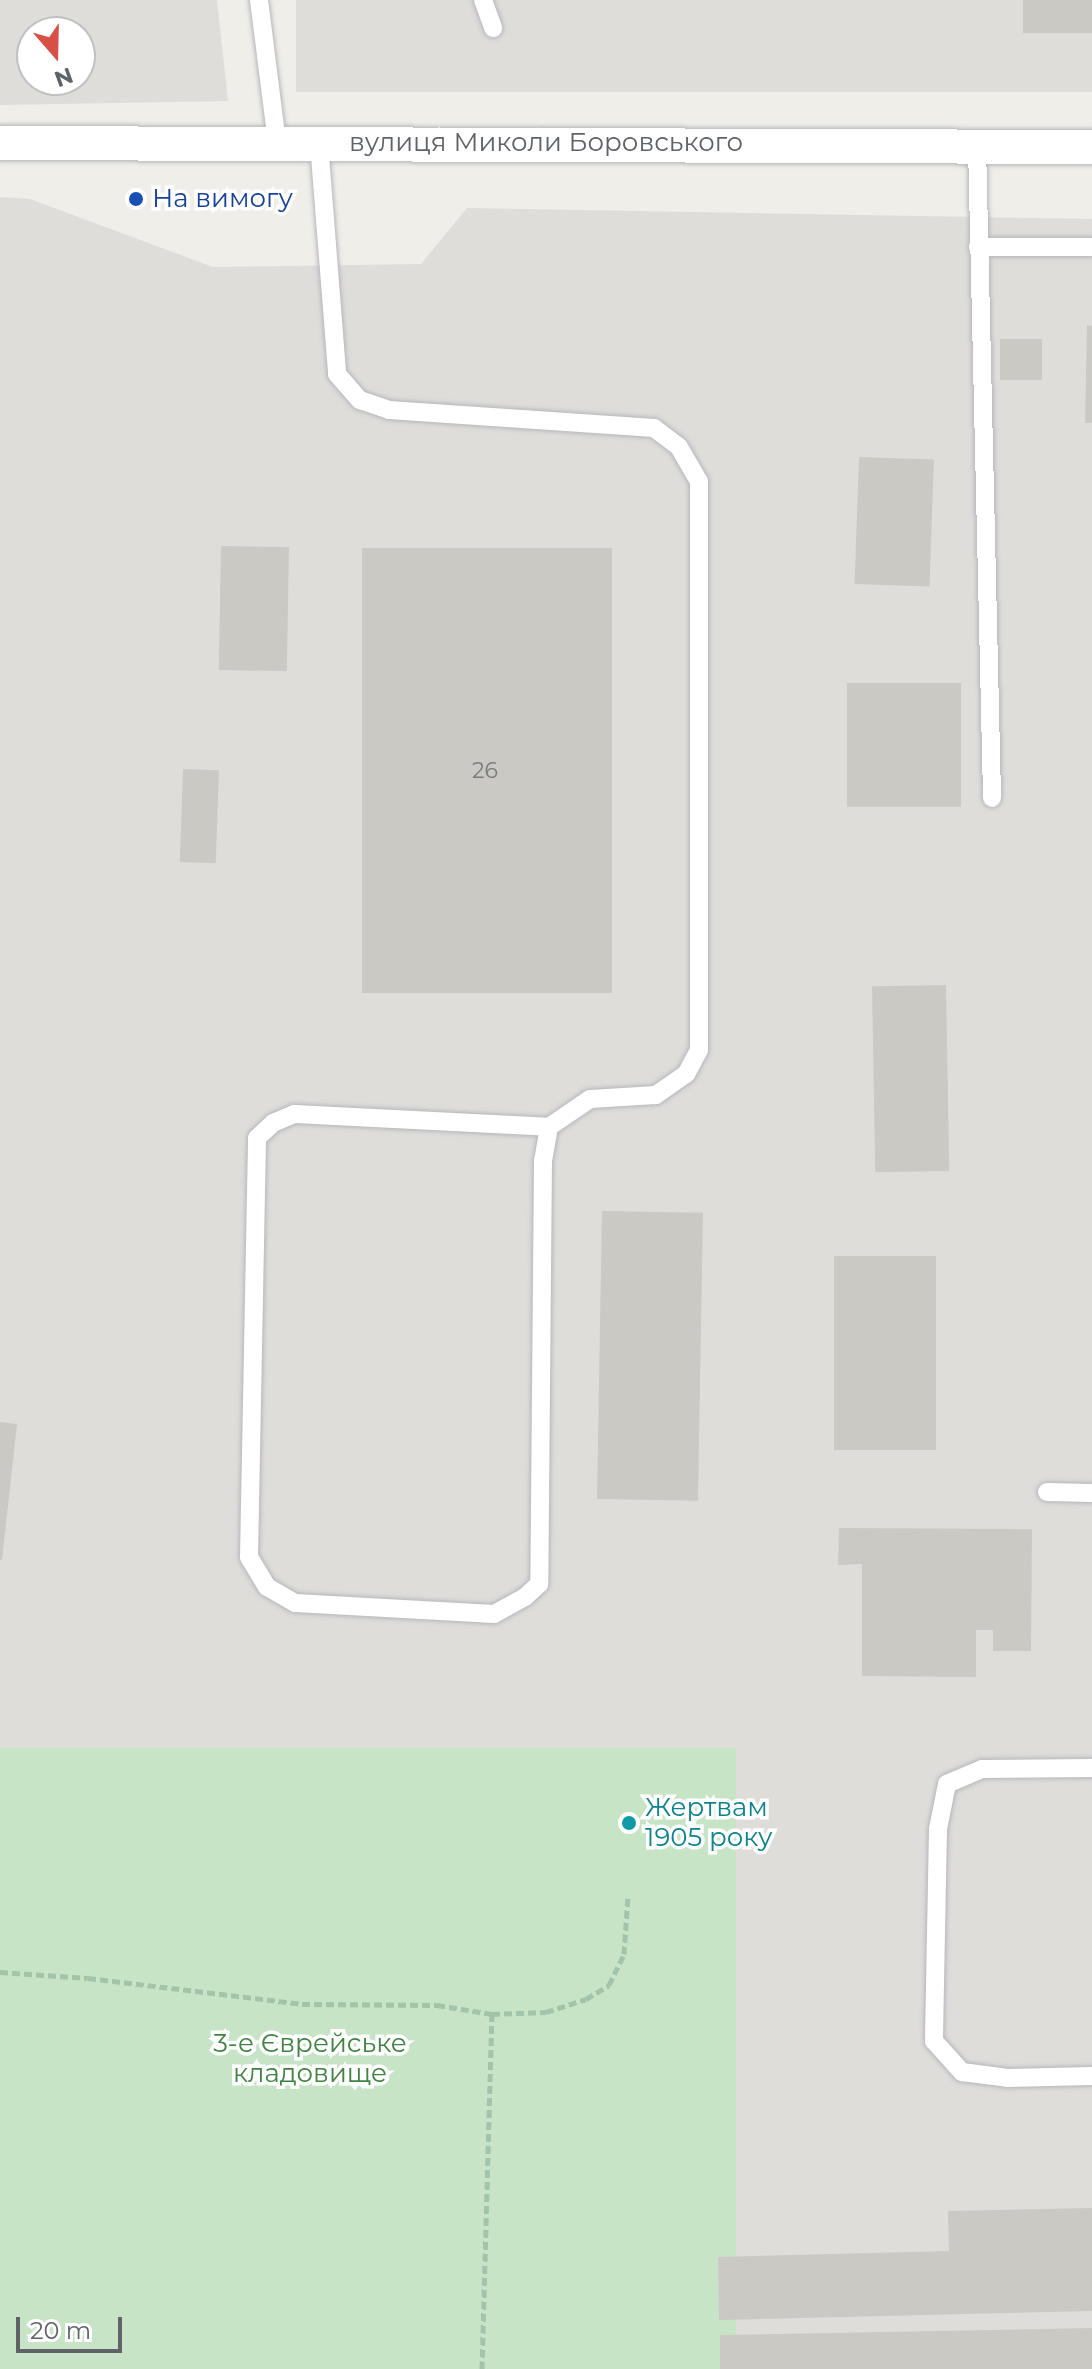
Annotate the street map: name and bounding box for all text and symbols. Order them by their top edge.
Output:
north arrow [16,16,96,96]
text: N [51,61,77,93]
street label: вулиця Миколи Боровського [349,127,743,159]
place label: На вимогу [152,183,293,215]
marker: На вимогу [127,190,145,208]
house number: 26 [472,758,498,784]
place label: Жертвам 1905 року [645,1792,772,1854]
marker: Жертвам 1905 року [620,1814,638,1832]
park label: 3-е Єврейське кладовище [213,2028,407,2090]
scale bar [20,2301,126,2351]
text: 20 m [30,2316,91,2345]

